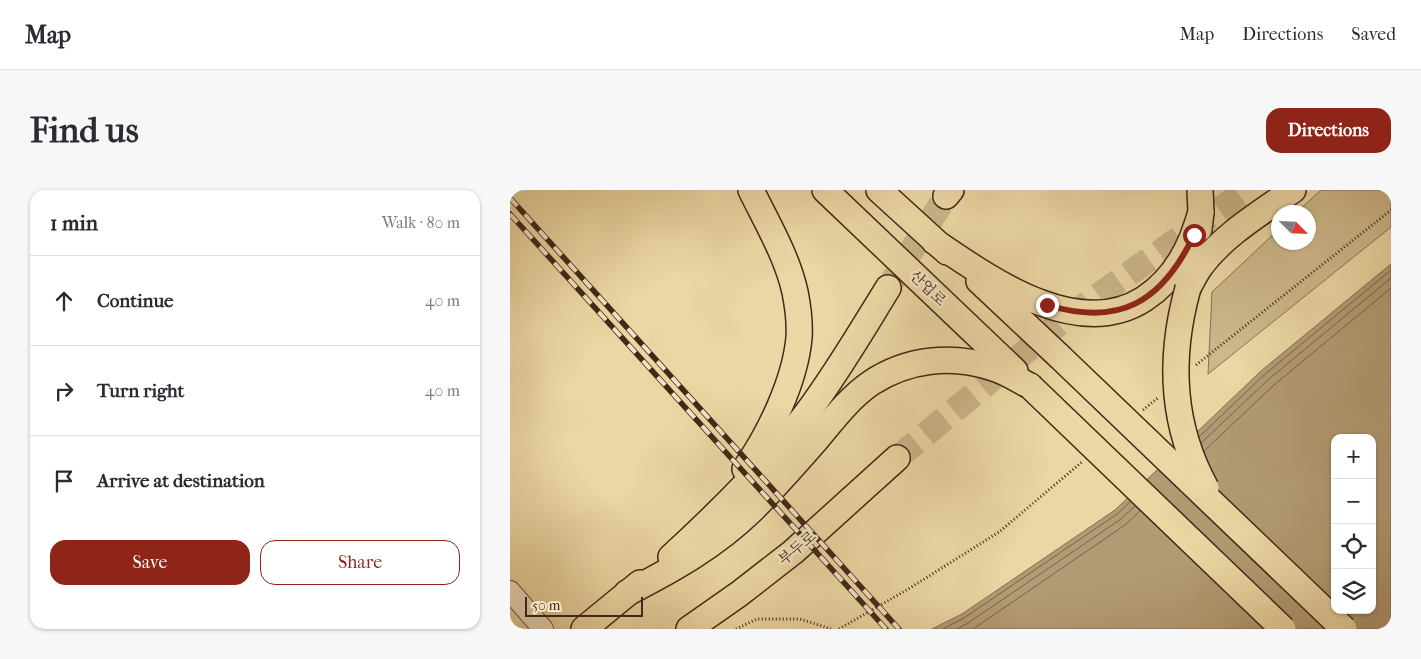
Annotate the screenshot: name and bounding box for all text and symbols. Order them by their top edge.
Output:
text: Map [25,21,71,49]
text: Map [1180,24,1214,45]
text: Directions [1242,24,1323,45]
text: Saved [1351,24,1396,45]
button: Directions [1266,108,1391,153]
text: Find us [30,110,139,151]
north arrow [1271,205,1316,250]
text: 1 min [50,211,98,235]
text: Walk · 80 m [382,213,460,232]
route start [1183,224,1206,247]
street label: 산업로 [906,266,950,310]
icon: ahead [50,287,78,315]
text: Continue [97,290,173,312]
text: 40 m [425,291,460,310]
route end [1036,294,1059,317]
icon: right [50,377,78,405]
text: Turn right [97,380,184,402]
text: 40 m [425,381,460,400]
map controls [1331,434,1376,614]
button: + [1331,434,1376,479]
icon: arrive [50,467,78,495]
text: Arrive at destination [97,470,265,492]
button: − [1331,479,1376,524]
button: locate [1331,524,1376,569]
street label: 부두로 [775,527,820,569]
button: Save [50,540,250,585]
button: Share [260,540,460,585]
button: layers [1331,569,1376,614]
scale bar [525,594,642,617]
text: 50 m [532,597,560,614]

